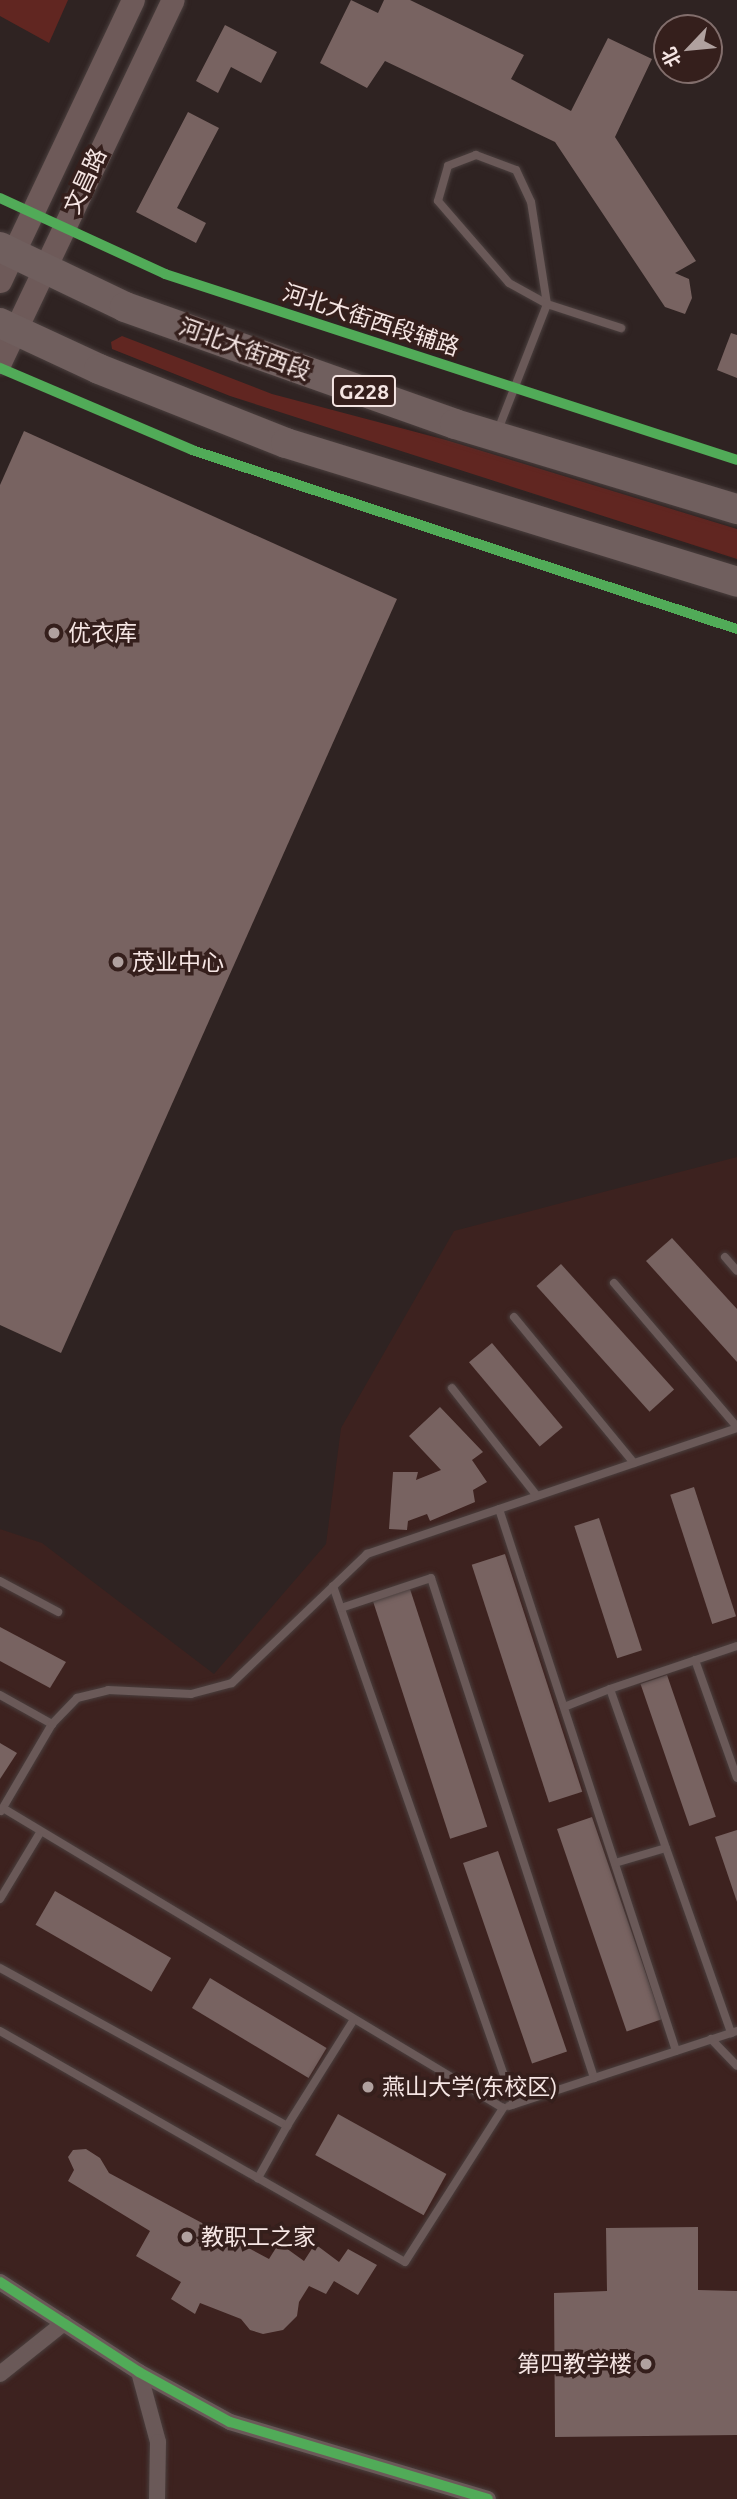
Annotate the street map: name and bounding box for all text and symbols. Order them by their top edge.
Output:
north arrow [653,14,723,84]
text: 北 [657,44,685,71]
street label: 文昌路 [58,144,112,218]
street label: 河北大街西段辅路 [279,278,463,362]
street label: 河北大街西段 [175,312,315,386]
road number: G228 [331,374,397,408]
place label: 优衣库 [68,619,137,647]
marker: 优衣库 [46,625,62,641]
place label: 茂业中心 [132,948,224,976]
marker: 茂业中心 [110,954,126,970]
place label: 燕山大学(东校区) [382,2073,557,2101]
marker: 燕山大学(东校区) [360,2079,376,2095]
place label: 教职工之家 [201,2223,316,2251]
marker: 教职工之家 [179,2229,195,2245]
place label: 第四教学楼 [517,2350,632,2378]
marker: 第四教学楼 [638,2356,654,2372]

